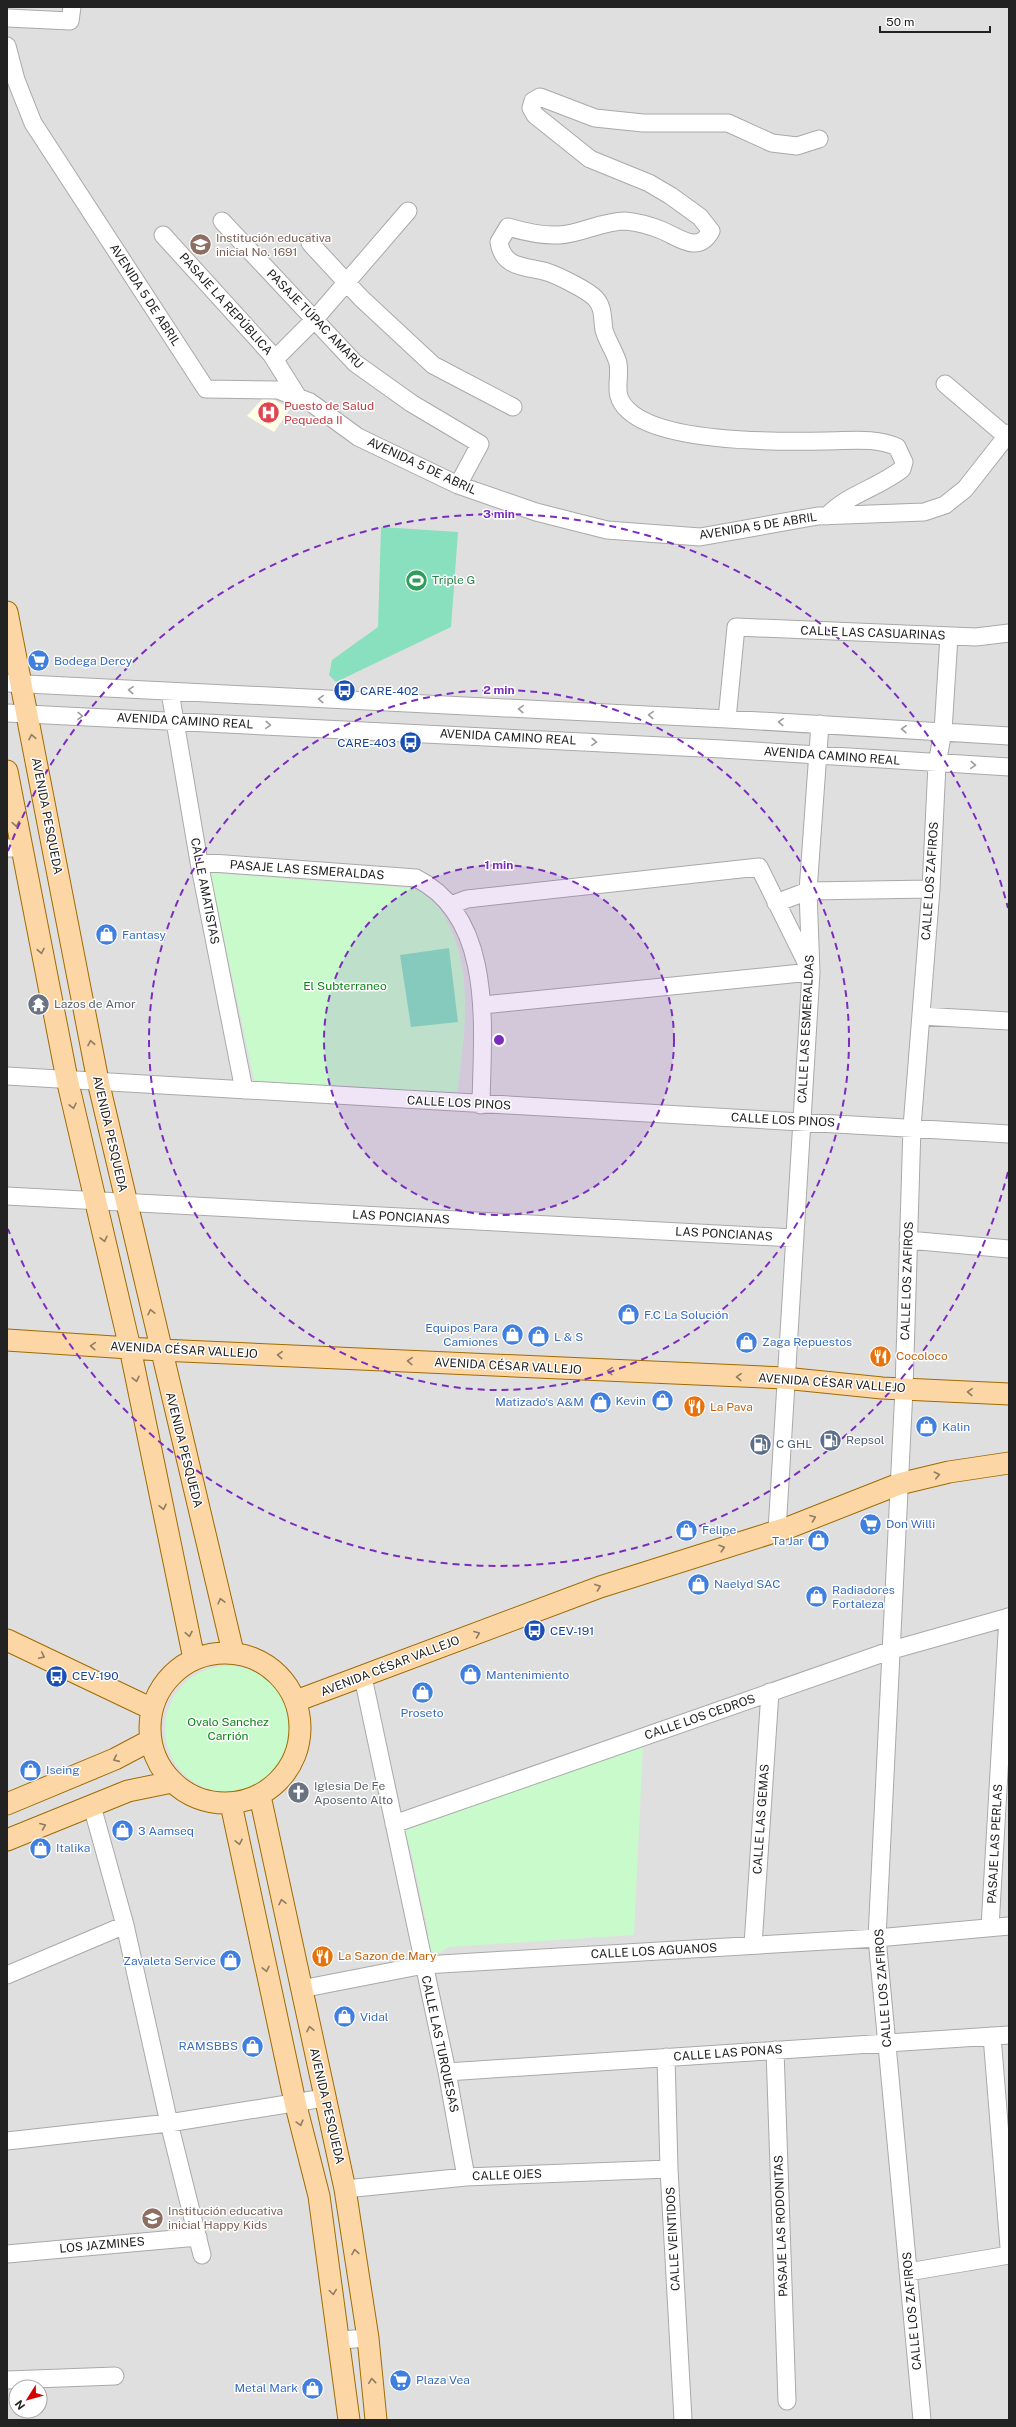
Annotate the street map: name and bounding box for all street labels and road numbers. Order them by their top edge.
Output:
street label: AVENIDA 5 DE ABRIL [107,241,183,349]
street label: PASAJE LA REPÚBLICA [177,250,276,358]
street label: PASAJE TÚPAC AMARU [264,266,366,372]
street label: AVENIDA 5 DE ABRIL [365,435,479,498]
street label: AVENIDA 5 DE ABRIL [698,510,818,542]
street label: CALLE LAS CASUARINAS [800,623,946,643]
street label: AVENIDA CAMINO REAL [116,710,254,732]
street label: AVENIDA CAMINO REAL [439,726,577,748]
street label: AVENIDA CAMINO REAL [763,744,901,768]
street label: AVENIDA PESQUEDA [29,756,65,876]
street label: CALLE LOS ZAFIROS [919,821,941,941]
street label: CALLE AMATISTAS [188,837,222,945]
street label: PASAJE LAS ESMERALDAS [229,858,385,882]
street label: CALLE LAS ESMERALDAS [795,954,817,1104]
street label: AVENIDA PESQUEDA [90,1075,130,1194]
street label: CALLE LOS PINOS [407,1093,511,1113]
street label: CALLE LOS PINOS [731,1110,835,1130]
street label: LAS PONCIANAS [352,1207,450,1227]
street label: CALLE LOS ZAFIROS [898,1221,916,1341]
street label: LAS PONCIANAS [675,1224,773,1244]
street label: AVENIDA CÉSAR VALLEJO [110,1339,258,1361]
street label: AVENIDA CÉSAR VALLEJO [434,1355,582,1377]
street label: AVENIDA CÉSAR VALLEJO [758,1371,906,1395]
street label: AVENIDA PESQUEDA [163,1391,205,1510]
street label: AVENIDA CÉSAR VALLEJO [319,1633,462,1699]
street label: CALLE LOS CEDROS [643,1691,757,1743]
street label: CALLE LAS GEMAS [750,1763,772,1875]
street label: PASAJE LAS PERLAS [985,1784,1005,1904]
street label: CALLE LOS ZAFIROS [872,1928,894,2048]
street label: CALLE LOS AGUANOS [590,1941,718,1961]
street label: CALLE LAS TURQUESAS [419,1974,461,2114]
street label: CALLE LAS PONAS [673,2042,783,2064]
street label: AVENIDA PESQUEDA [307,2047,347,2166]
street label: PASAJE LAS RODONITAS [772,2155,790,2297]
street label: CALLE OJES [472,2167,542,2183]
street label: CALLE VEINTIDOS [663,2187,683,2291]
street label: LOS JAZMINES [59,2234,145,2256]
street label: CALLE LOS ZAFIROS [900,2251,924,2371]

